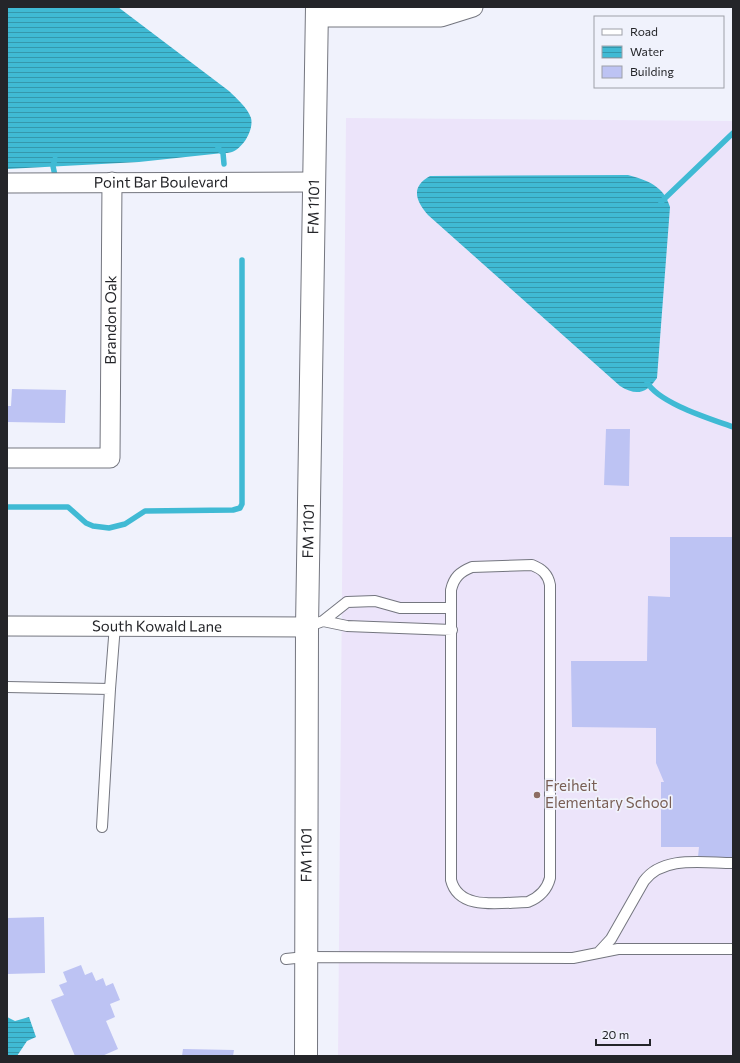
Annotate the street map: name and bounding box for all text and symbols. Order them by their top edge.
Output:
legend [594,16,724,88]
text: Road [630,24,658,38]
text: Water [630,44,664,58]
text: Building [630,64,674,78]
street label: Point Bar Boulevard [94,172,228,191]
street label: FM 1101 [303,179,322,235]
street label: Brandon Oak [101,275,119,365]
street label: FM 1101 [298,503,317,559]
street label: South Kowald Lane [92,616,222,635]
place label: Freiheit Elementary School [545,776,672,811]
marker: Freiheit Elementary School [532,790,542,800]
street label: FM 1101 [296,828,315,882]
scale bar [596,1021,650,1047]
text: 20 m [602,1027,629,1041]

